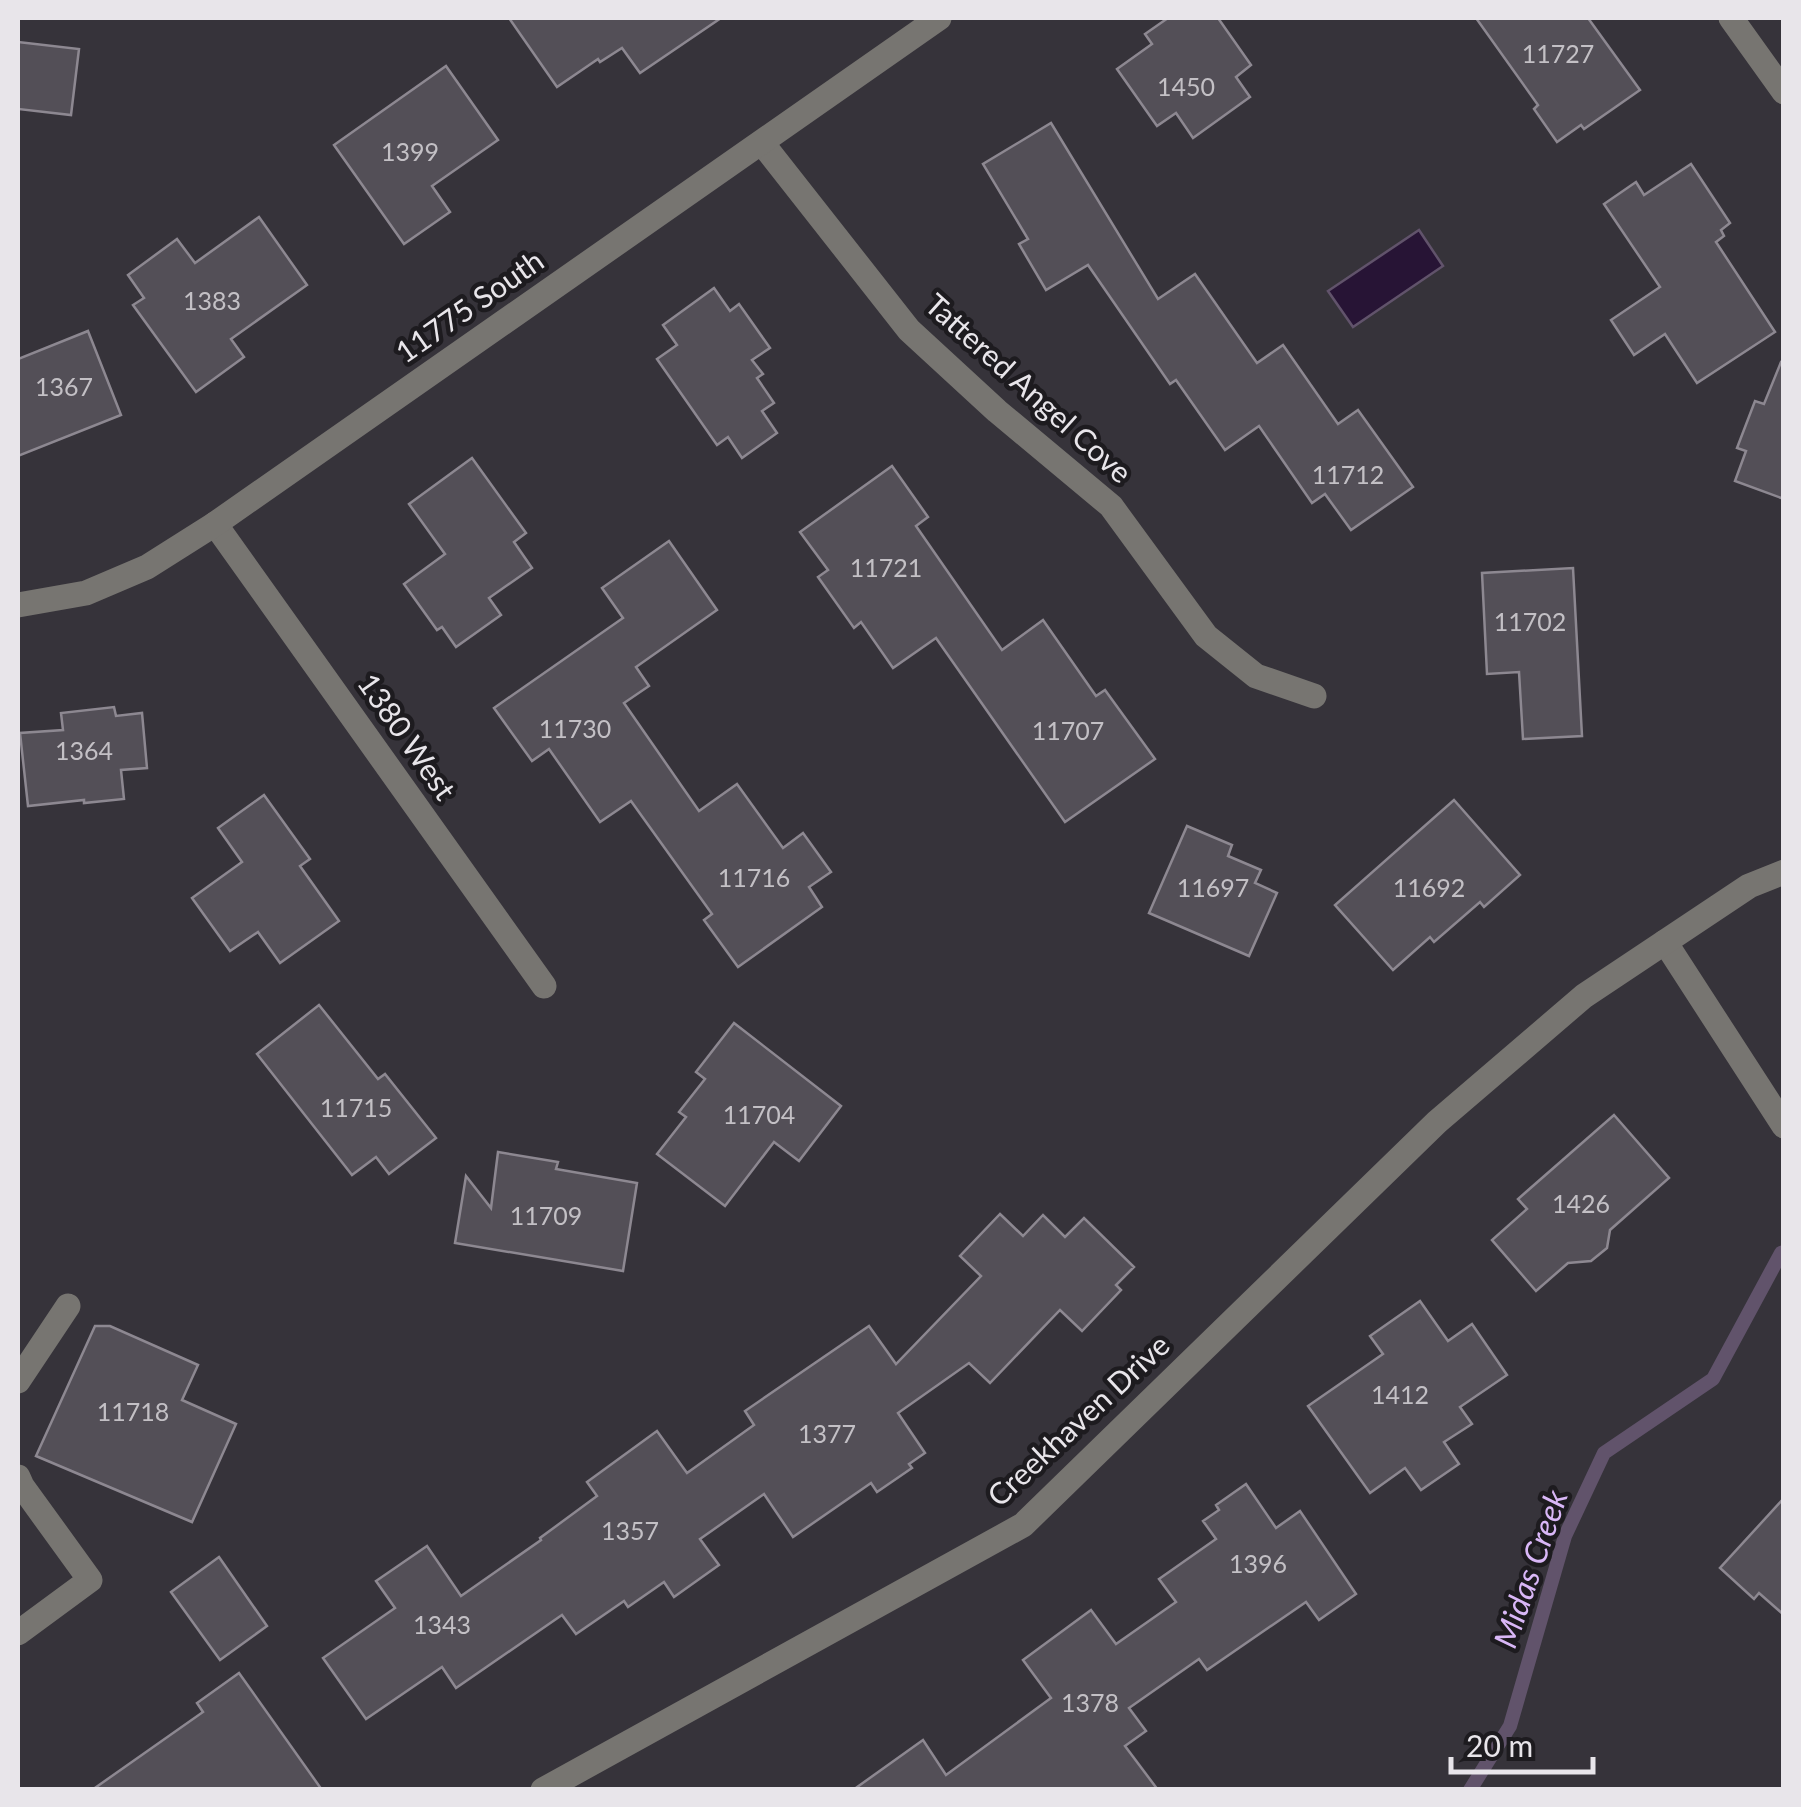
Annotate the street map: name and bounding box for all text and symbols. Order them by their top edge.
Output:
house number: 11727 [1522,38,1594,68]
house number: 1450 [1157,71,1215,101]
house number: 1399 [381,136,439,166]
street label: 11775 South [388,241,550,369]
house number: 1383 [183,285,241,315]
street label: Tattered Angel Cove [919,285,1140,490]
house number: 1367 [35,371,93,401]
house number: 11712 [1312,459,1384,489]
house number: 11721 [850,552,922,582]
house number: 11702 [1494,606,1566,636]
street label: 1380 West [351,666,464,806]
house number: 11730 [539,713,611,743]
house number: 11707 [1032,715,1104,745]
house number: 1364 [55,735,113,765]
house number: 11716 [718,862,790,892]
house number: 11697 [1177,872,1249,902]
house number: 11692 [1393,872,1465,902]
house number: 11715 [320,1092,392,1122]
house number: 11704 [723,1099,795,1129]
house number: 1426 [1552,1188,1610,1218]
house number: 11709 [510,1200,582,1230]
street label: Creekhaven Drive [979,1326,1176,1513]
house number: 1412 [1371,1379,1429,1409]
house number: 11718 [97,1396,169,1426]
house number: 1377 [798,1418,856,1448]
water label: Midas Creek [1484,1484,1575,1652]
house number: 1357 [601,1515,659,1545]
house number: 1396 [1229,1548,1287,1578]
house number: 1343 [413,1609,471,1639]
house number: 1378 [1061,1687,1119,1717]
scale bar [1451,1712,1594,1774]
text: 20 m [1466,1727,1533,1763]

